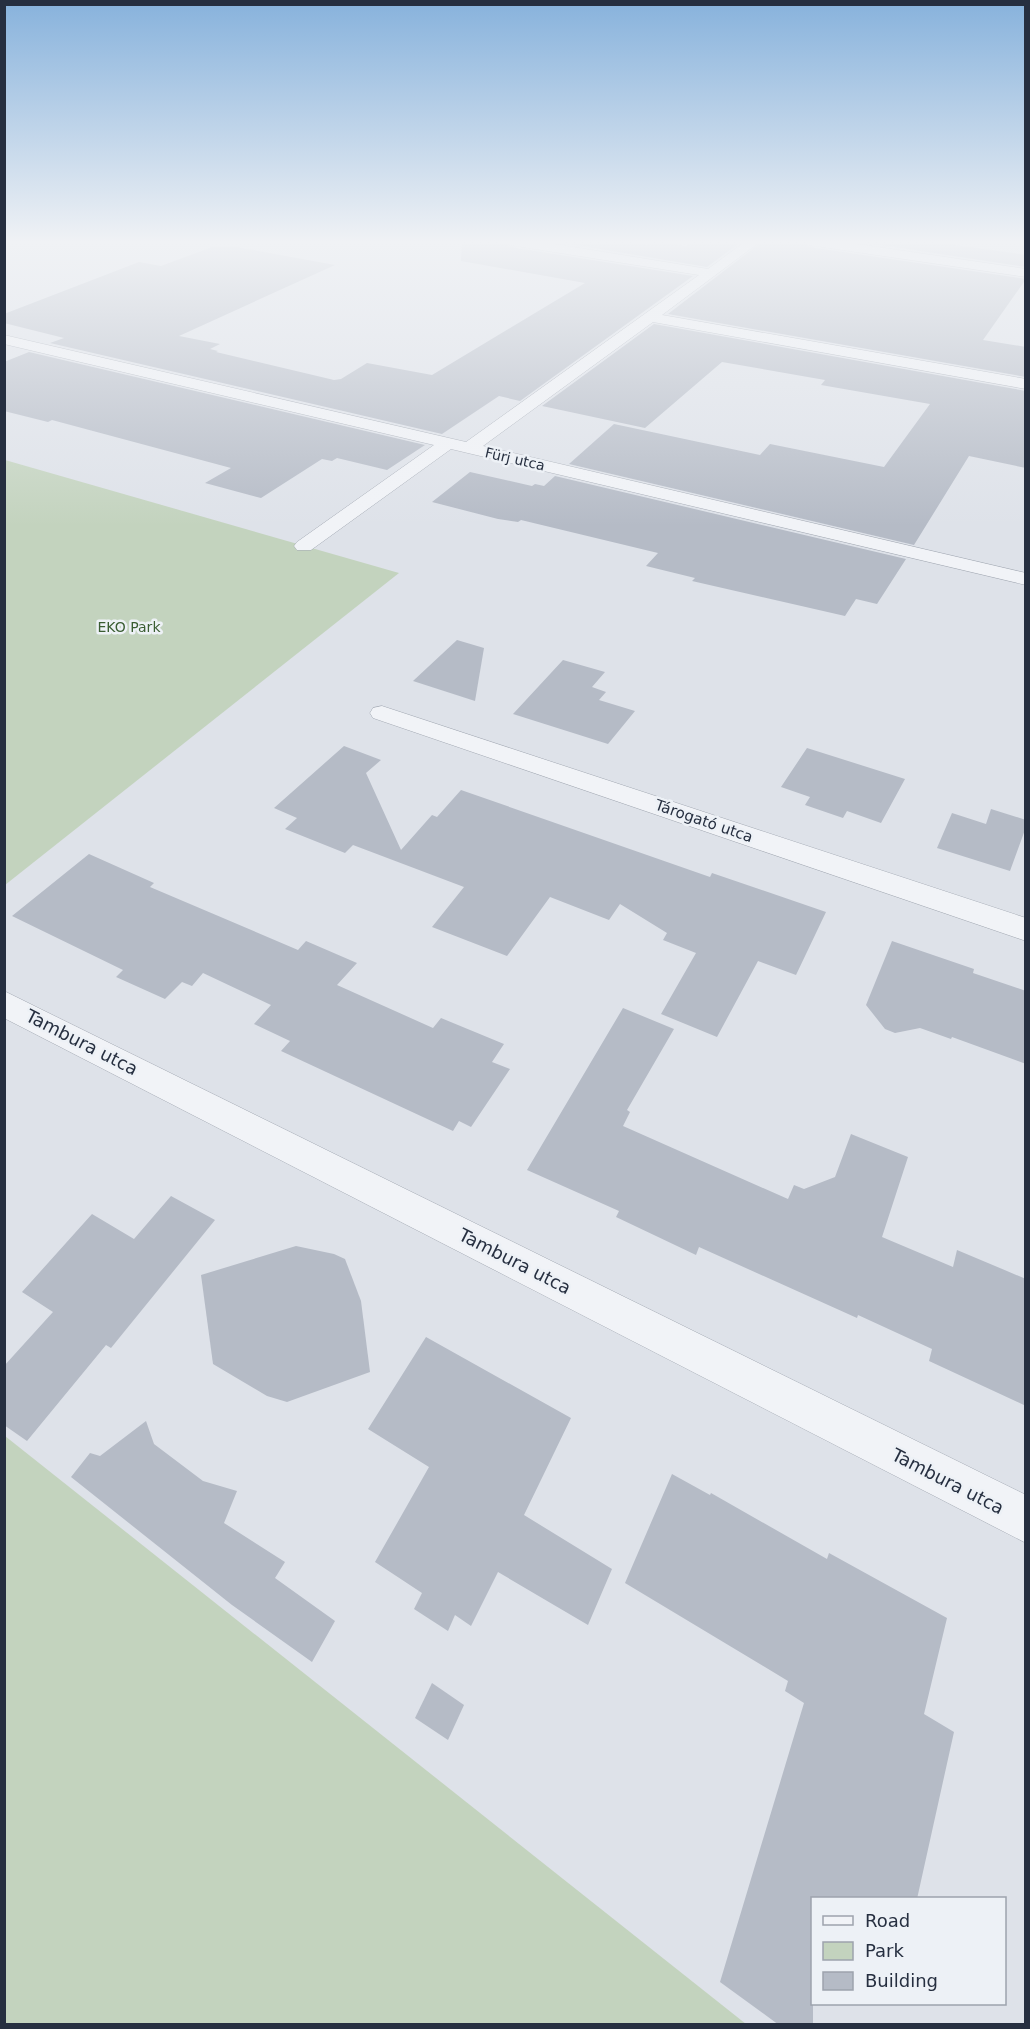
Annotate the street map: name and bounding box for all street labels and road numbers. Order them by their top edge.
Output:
street label: Fürj utca [484,444,546,474]
street label: Tárogató utca [652,796,755,846]
street label: Tambura utca [22,1004,142,1079]
street label: Tambura utca [455,1223,575,1298]
street label: Tambura utca [888,1443,1008,1518]

